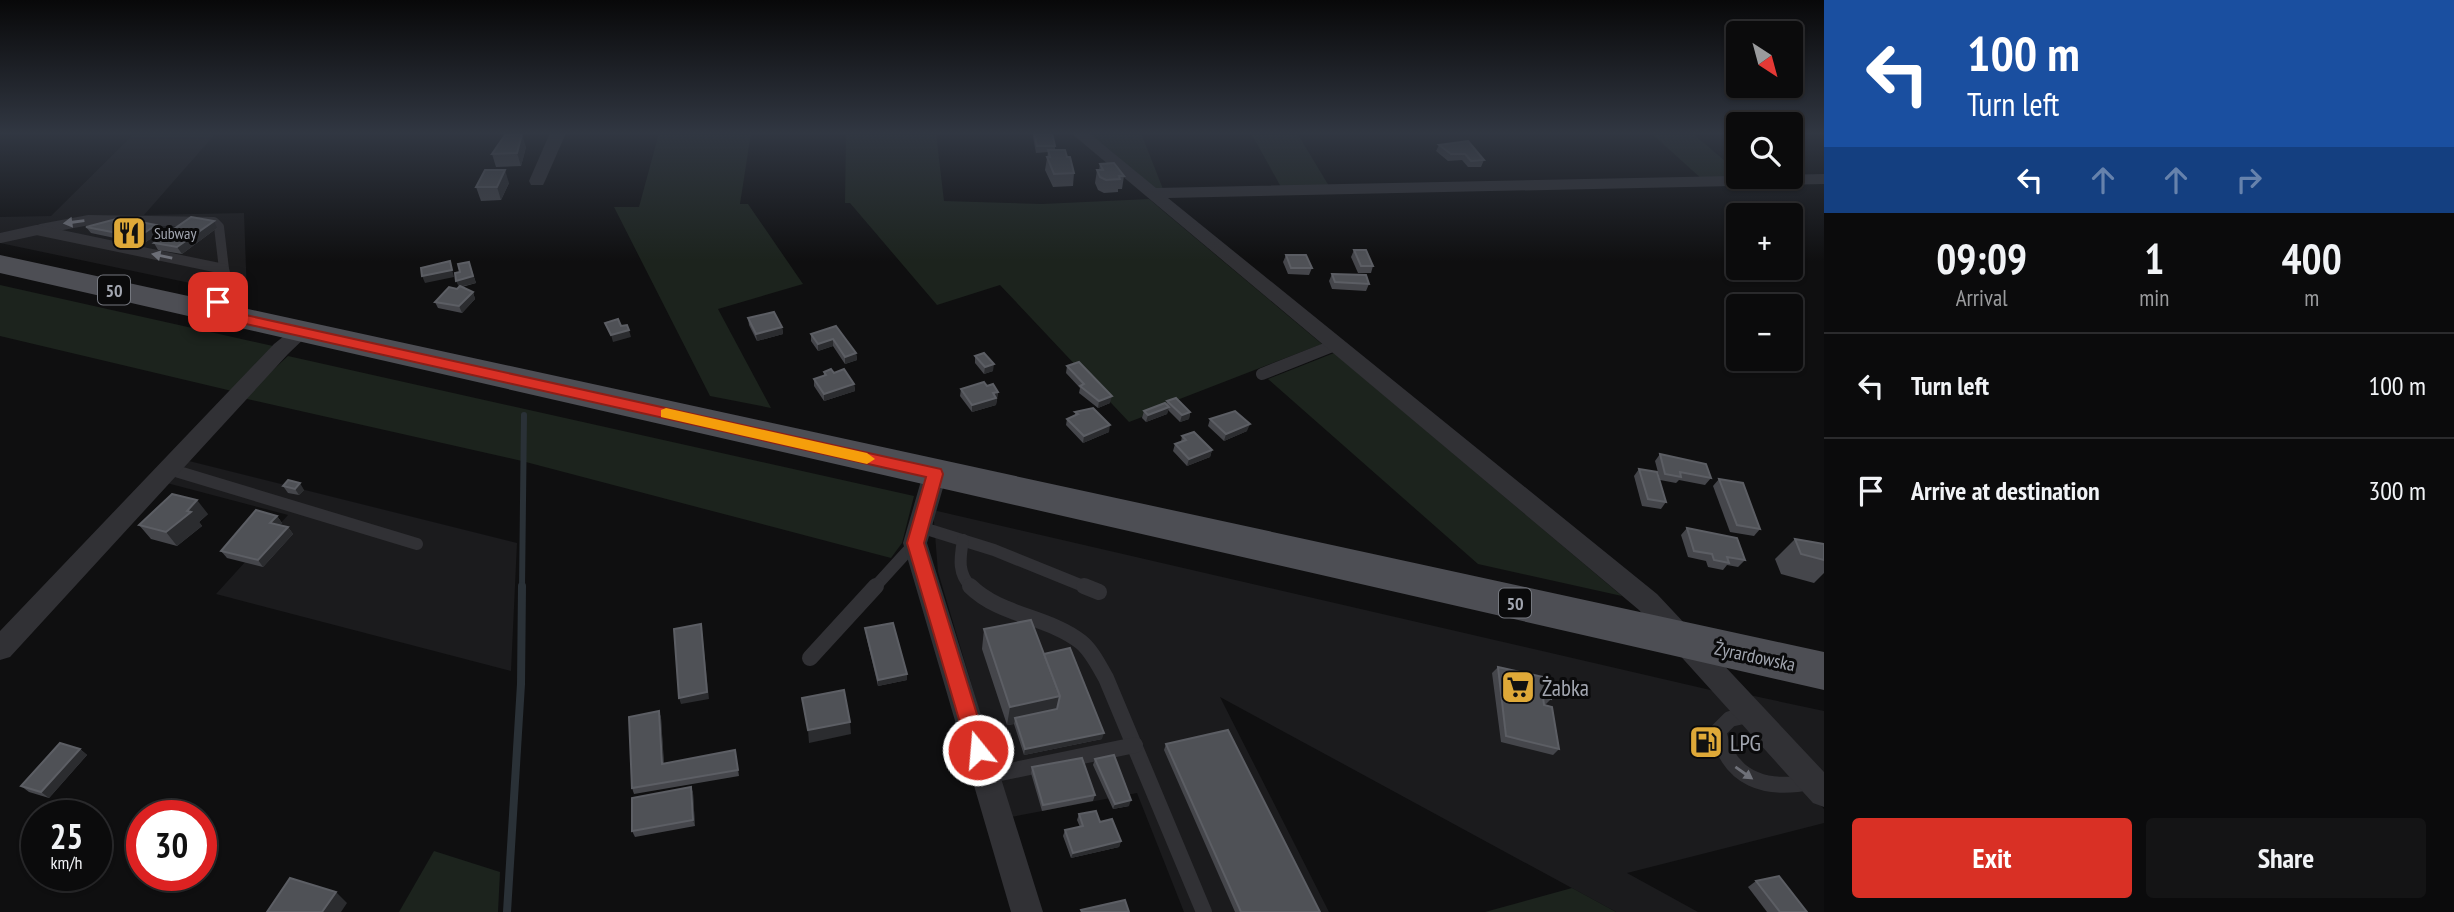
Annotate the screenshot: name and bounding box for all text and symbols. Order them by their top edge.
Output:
north arrow [1726,21,1802,98]
map controls [1726,21,1803,371]
text: 100 m [1967,21,2080,85]
icon: left [1852,28,1943,119]
text: Turn left [1967,83,2059,125]
button: search [1726,112,1803,189]
icon: left [2011,161,2049,199]
icon: ahead [2084,161,2122,199]
icon: ahead [2157,161,2195,199]
icon: right [2230,161,2268,199]
button: + [1726,203,1803,280]
restaurant icon: Subway [110,214,148,252]
one-way arrow [63,217,85,228]
place label: Subway [154,223,196,243]
text: 09:09 [1936,231,2027,286]
text: 1 [2144,231,2164,286]
text: 400 [2282,231,2342,286]
one-way arrow [151,251,173,262]
pin [188,272,248,332]
road number: 50 [98,276,130,304]
icon: arrive [199,283,237,321]
text: Arrival [1956,283,2008,312]
text: min [2139,283,2169,312]
text: m [2304,283,2319,312]
button: − [1726,294,1803,371]
icon: left [1852,367,1890,405]
text: Turn left [1911,369,1989,402]
text: 100 m [2368,369,2426,402]
icon: arrive [1852,472,1890,510]
text: Arrive at destination [1911,474,2100,507]
text: 300 m [2368,474,2426,507]
road number: 50 [1499,588,1531,618]
street label: Żyrardowska [1712,636,1798,676]
supermarket icon: Żabka [1499,668,1537,706]
place label: Żabka [1542,673,1589,702]
position arrow [941,713,1015,787]
fuel station icon: LPG [1687,723,1725,761]
place label: LPG [1730,728,1761,757]
one-way arrow [1735,766,1753,780]
speed limit sign: 30 [126,800,217,891]
text: 25 [50,813,83,859]
button: Exit [1852,818,2132,898]
button: Share [2146,818,2426,898]
text: km/h [51,851,82,874]

